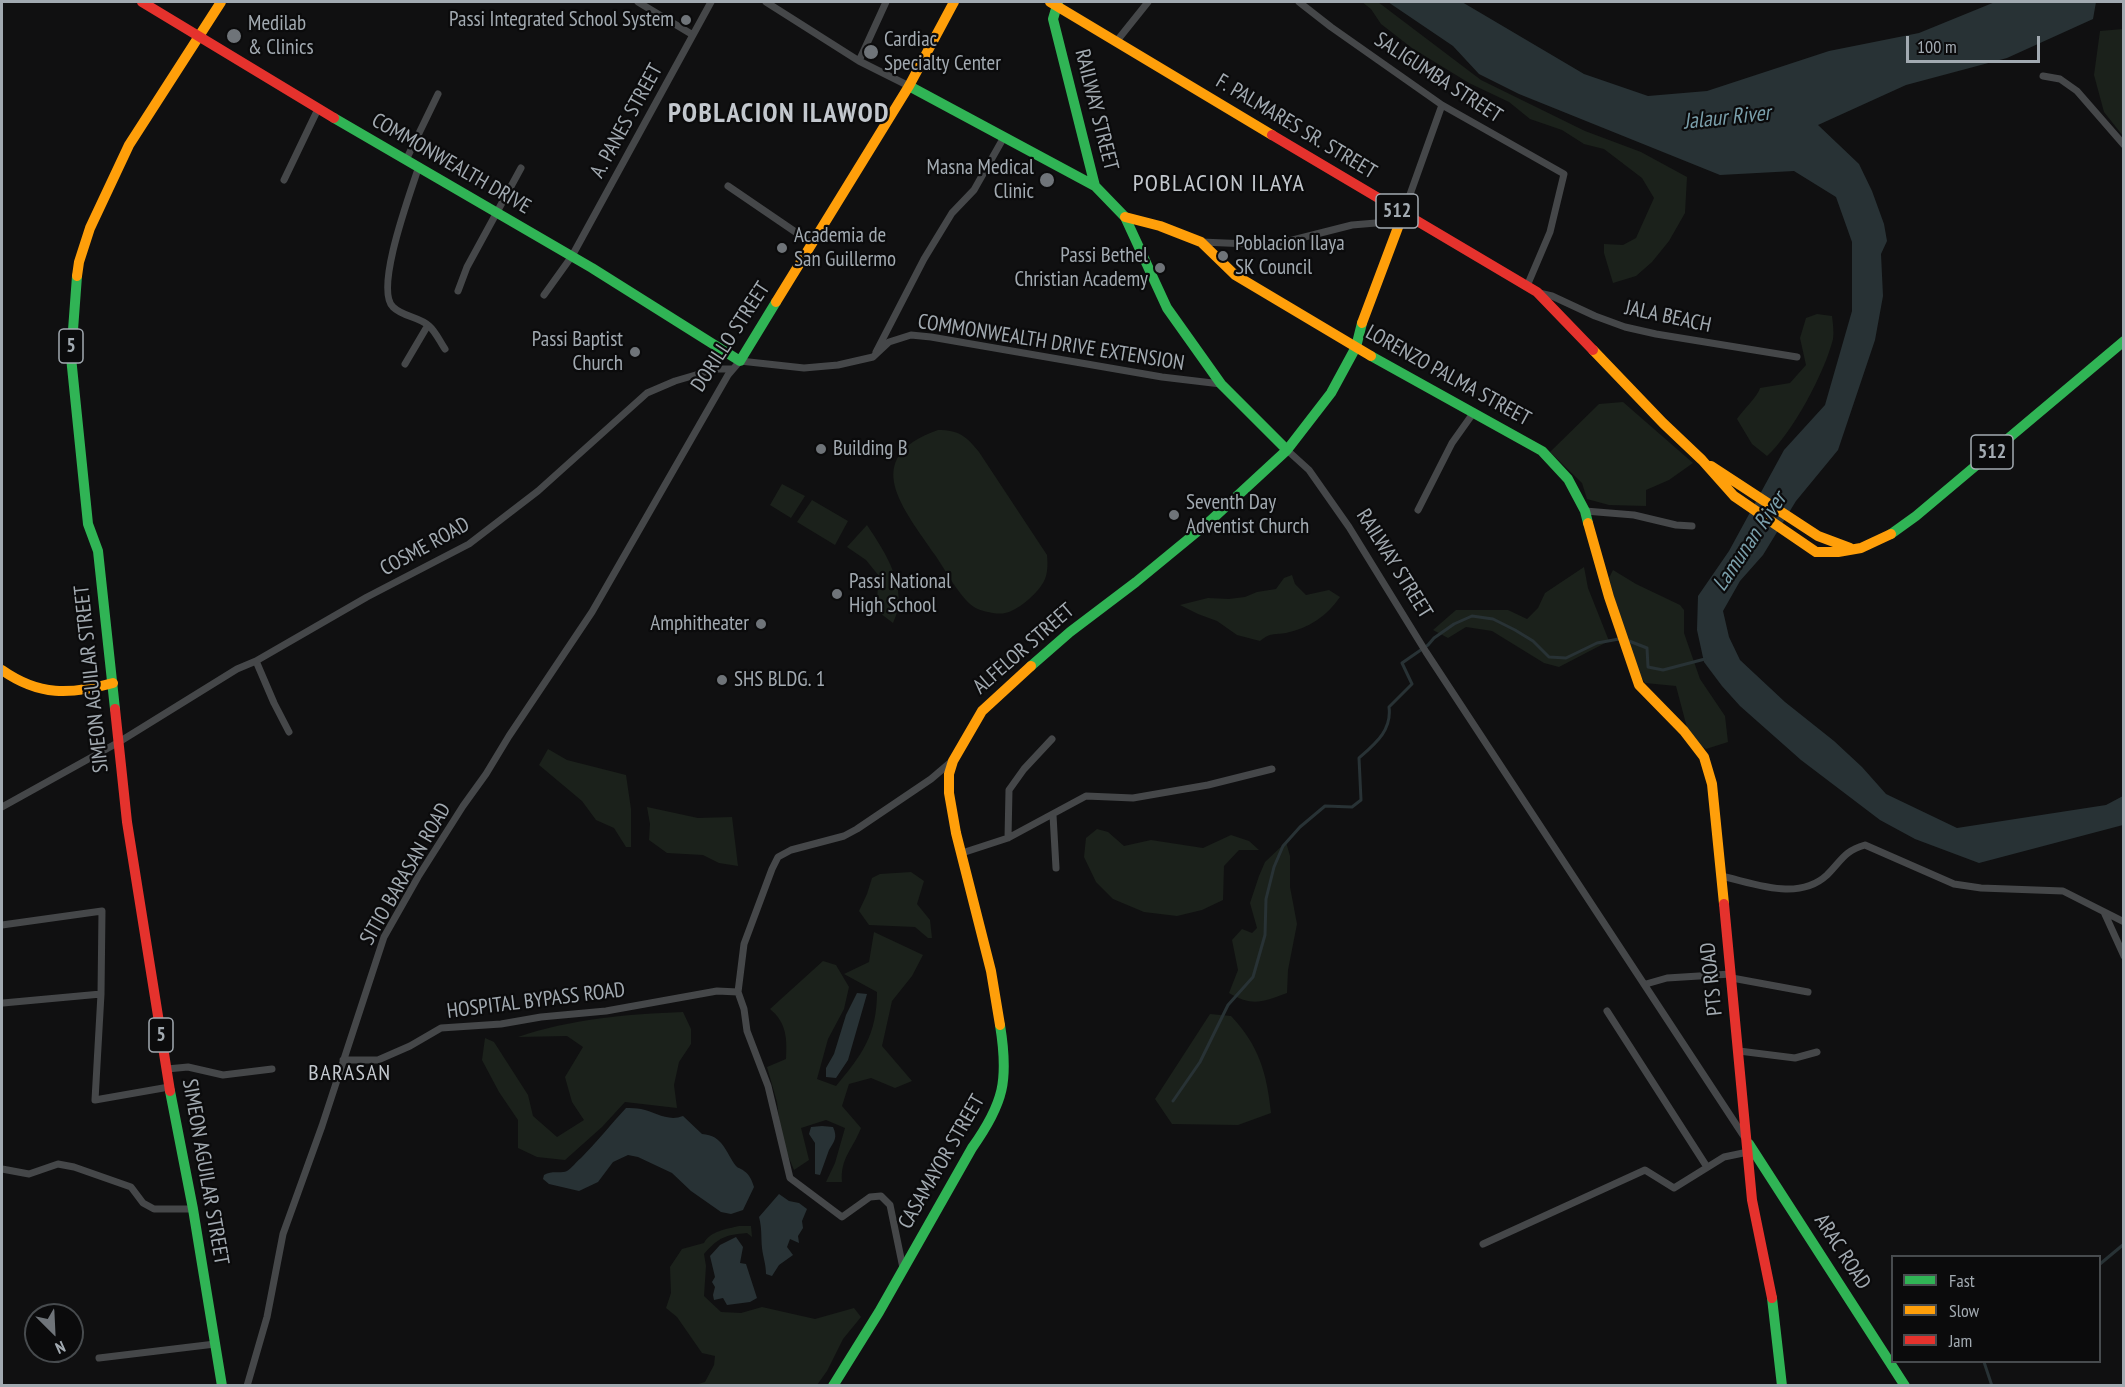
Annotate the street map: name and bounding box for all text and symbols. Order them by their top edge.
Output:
place label: Passi Integrated School System [449,7,674,33]
place label: Medilab & Clinics [248,11,314,61]
marker: Passi Integrated School System [679,13,693,27]
scale bar [1909,24,2042,62]
marker: Medilab & Clinics [225,27,243,45]
place label: Cardiac Specialty Center [884,27,1001,77]
street label: SALIGUMBA STREET [1369,27,1507,129]
text: 100 m [1917,35,1957,58]
marker: Cardiac Specialty Center [862,43,880,61]
street label: RAILWAY STREET [1069,47,1123,173]
street label: A. PANES STREET [585,60,669,182]
street label: F. PALMARES SR. STREET [1211,69,1381,185]
district label: POBLACION ILAWOD [668,98,890,130]
water label: Jalaur River [1682,100,1772,136]
street label: COMMONWEALTH DRIVE [367,108,535,220]
place label: Masna Medical Clinic [927,155,1034,205]
district label: POBLACION ILAYA [1133,170,1305,198]
marker: Masna Medical Clinic [1038,171,1056,189]
road number: 512 [1376,194,1418,228]
place label: Academia de San Guillermo [794,223,896,273]
place label: Poblacion Ilaya SK Council [1235,231,1345,281]
marker: Academia de San Guillermo [775,241,789,255]
place label: Passi Bethel Christian Academy [1014,243,1148,293]
marker: Poblacion Ilaya SK Council [1216,249,1230,263]
marker: Passi Bethel Christian Academy [1153,261,1167,275]
street label: DORILLO STREET [686,277,776,397]
street label: JALA BEACH [1623,296,1713,338]
street label: COMMONWEALTH DRIVE EXTENSION [916,309,1186,377]
street label: LORENZO PALMA STREET [1361,320,1535,432]
place label: Passi Baptist Church [532,327,623,377]
road number: 5 [59,329,83,363]
marker: Passi Baptist Church [628,345,642,359]
road number: 512 [1971,435,2013,469]
place label: Building B [833,436,908,462]
marker: Building B [814,442,828,456]
water label: Lamunan River [1707,488,1793,596]
place label: Seventh Day Adventist Church [1186,490,1309,540]
street label: RAILWAY STREET [1350,505,1438,623]
marker: Seventh Day Adventist Church [1167,508,1181,522]
street label: COSME ROAD [376,512,474,582]
place label: Passi National High School [849,569,951,619]
street label: SIMEON AGUILAR STREET [70,584,114,774]
marker: Passi National High School [830,587,844,601]
street label: ALFELOR STREET [968,598,1080,700]
place label: Amphitheater [650,611,749,637]
marker: Amphitheater [754,617,768,631]
place label: SHS BLDG. 1 [734,667,825,693]
marker: SHS BLDG. 1 [715,673,729,687]
street label: SITIO BARASAN ROAD [355,799,457,949]
street label: PTS ROAD [1696,941,1728,1017]
street label: HOSPITAL BYPASS ROAD [446,978,626,1024]
road number: 5 [149,1018,173,1052]
district label: BARASAN [308,1061,392,1087]
street label: SIMEON AGUILAR STREET [176,1077,234,1267]
street label: CASAMAYOR STREET [893,1090,991,1234]
street label: ARAC ROAD [1808,1210,1876,1294]
legend [1891,1255,2101,1363]
text: Fast [1949,1269,1975,1292]
text: Slow [1949,1299,1979,1322]
north arrow [24,1303,84,1363]
text: Jam [1949,1329,1972,1352]
text: N [53,1337,69,1359]

